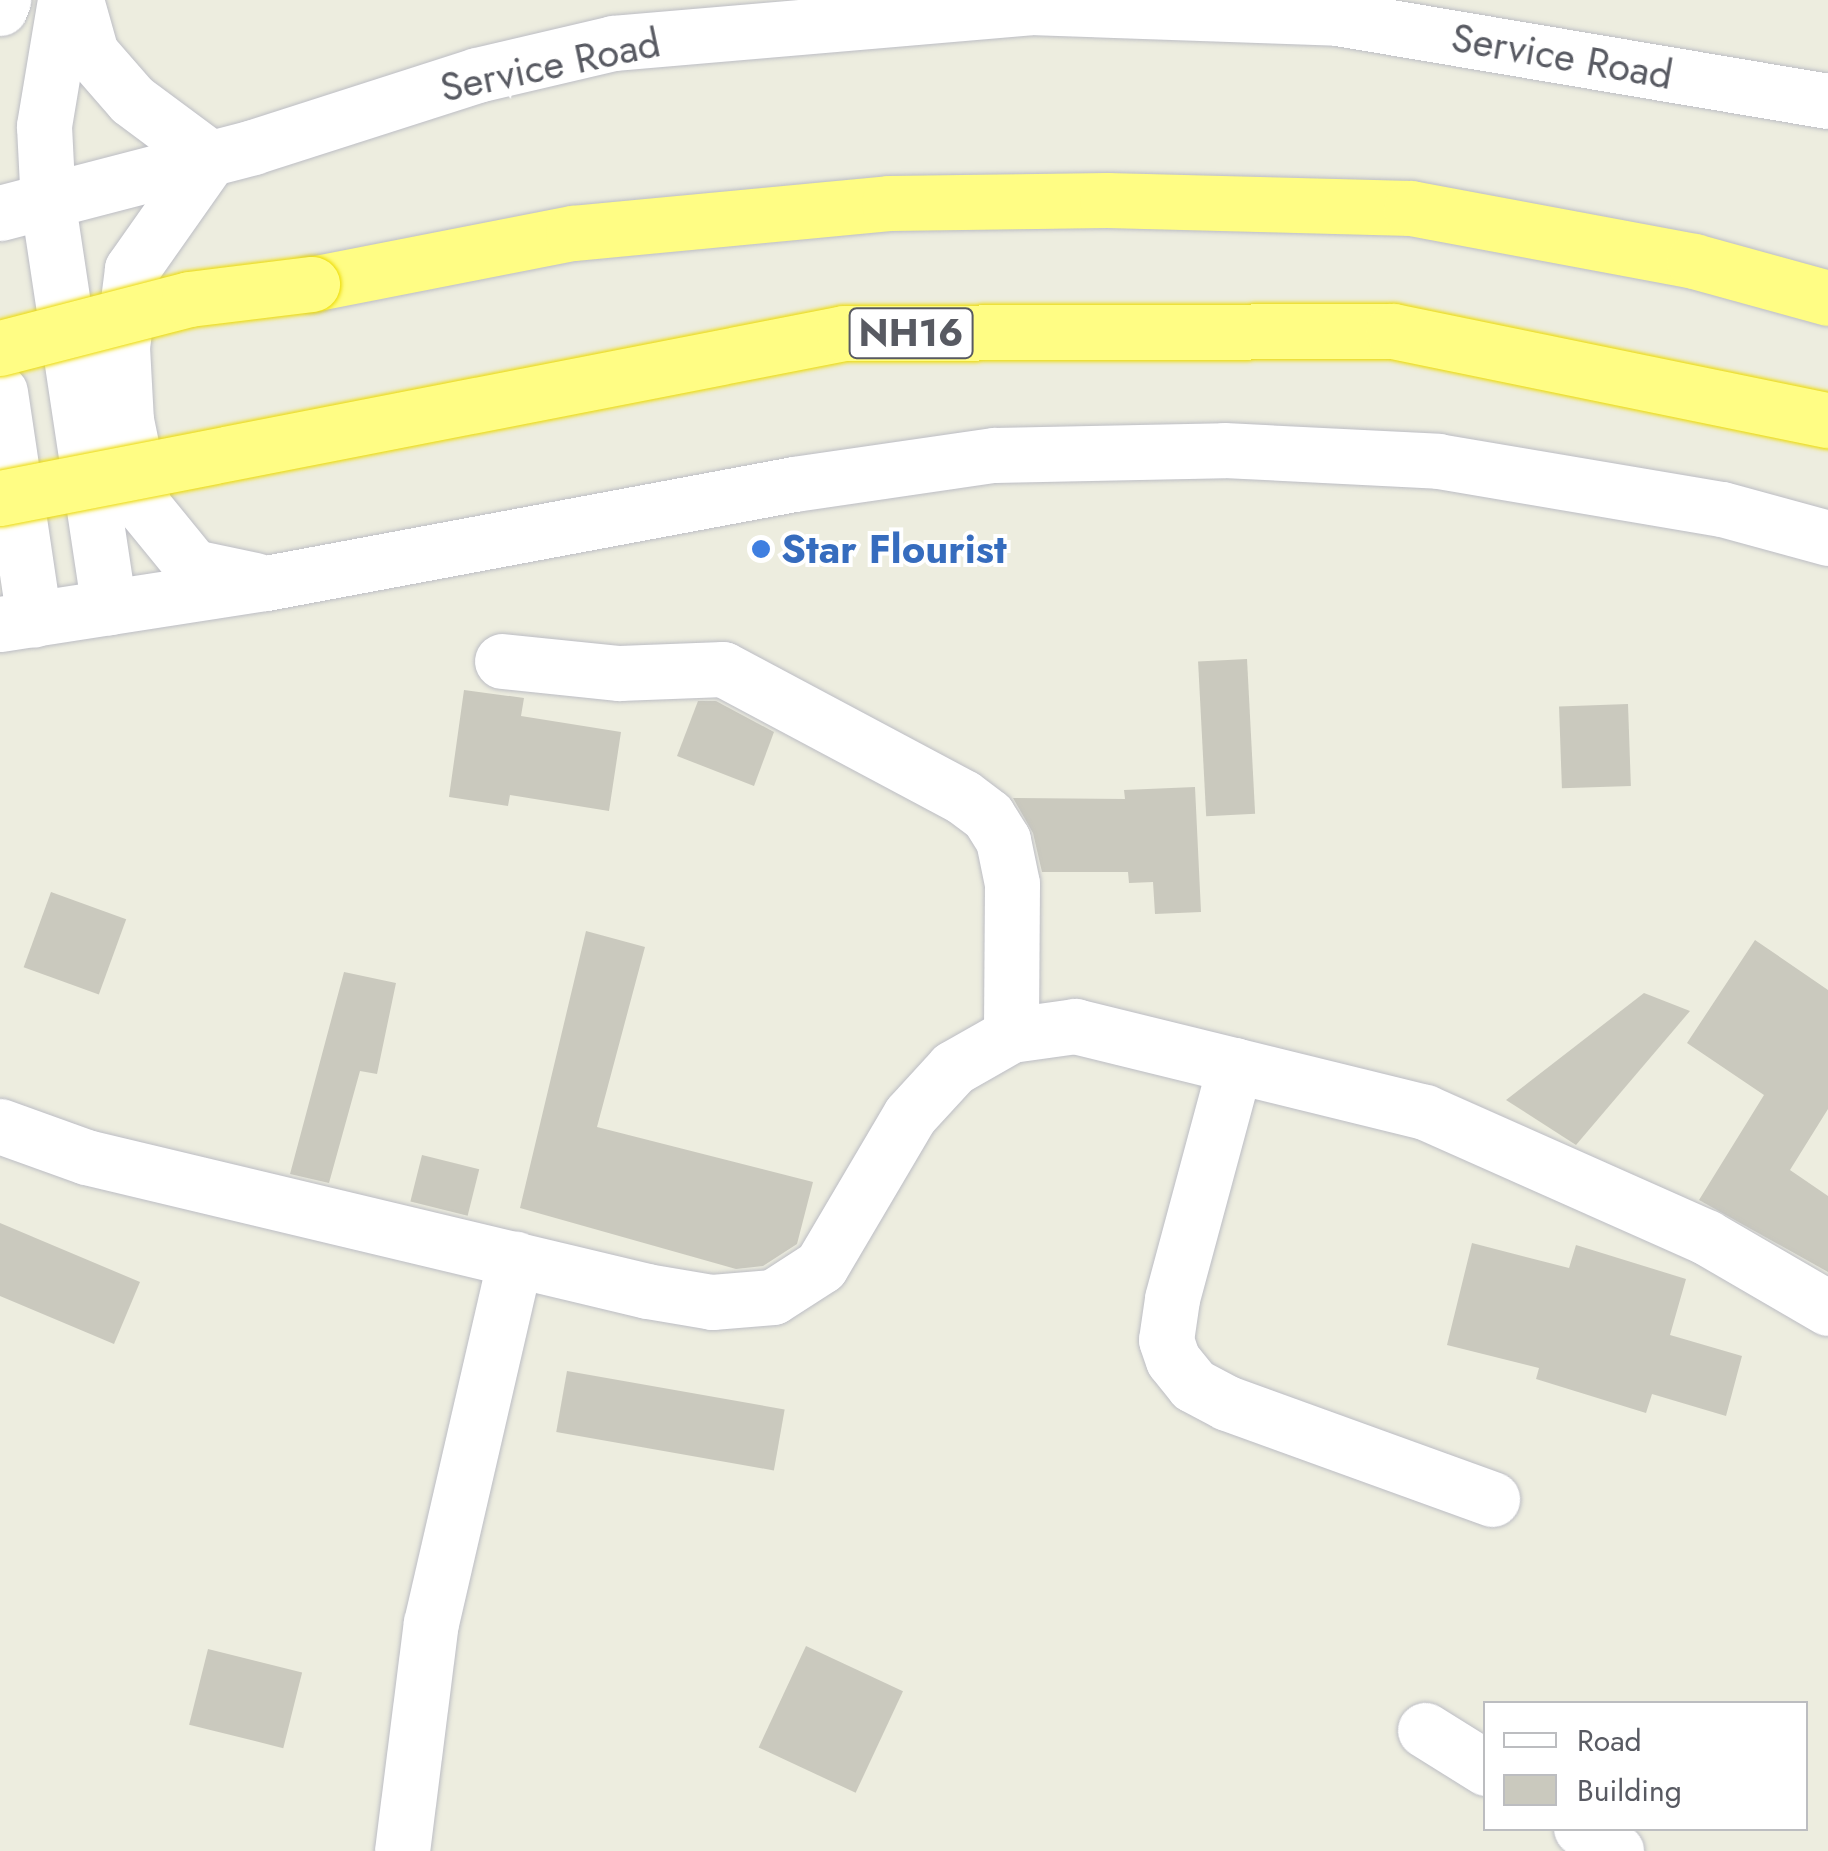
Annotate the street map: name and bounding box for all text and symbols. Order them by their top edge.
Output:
street label: Service Road [1448,13,1676,99]
street label: Service Road [436,18,664,112]
road number: NH16 [848,300,974,366]
place label: Star Flourist [781,525,1007,573]
marker: Star Flourist [750,538,772,560]
legend [1483,1701,1808,1831]
text: Road [1577,1719,1642,1762]
text: Building [1577,1769,1682,1812]

